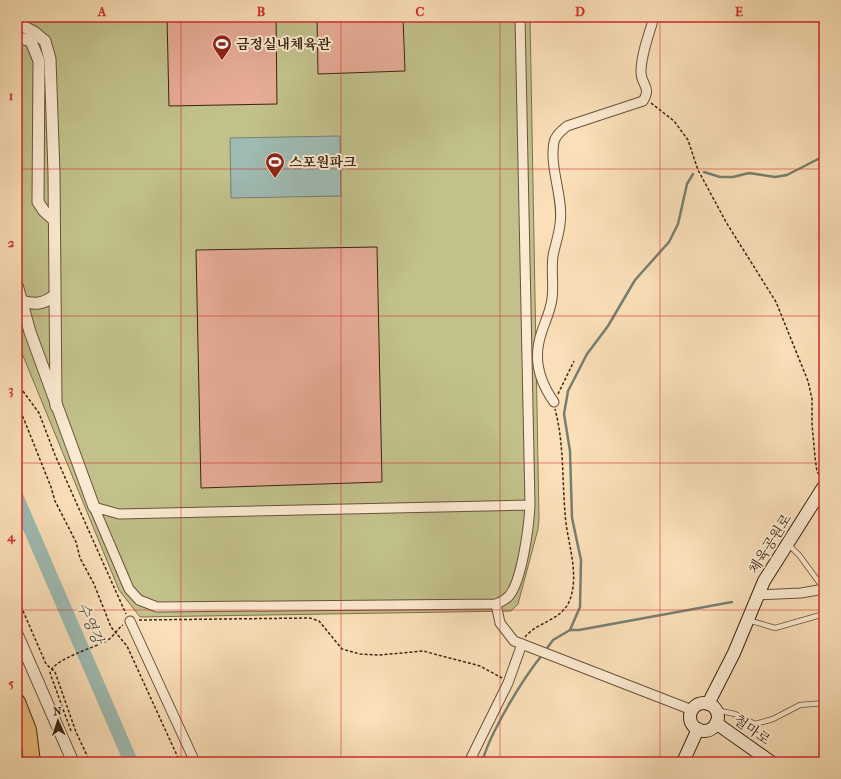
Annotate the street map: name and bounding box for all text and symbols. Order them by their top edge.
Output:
text: A [97,4,107,19]
text: B [257,4,266,19]
text: C [416,4,425,19]
text: D [575,4,585,19]
text: E [735,4,743,19]
sports icon: 금정실내체육관 [211,33,233,61]
place label: 금정실내체육관 [236,36,331,53]
text: 1 [9,88,14,103]
sports icon: 스포원파크 [264,151,286,179]
place label: 스포원파크 [289,154,357,171]
text: 2 [8,235,15,250]
text: 3 [8,382,14,398]
street label: 체육공원로 [745,510,795,577]
text: 4 [6,529,16,545]
water label: 수영강 [73,599,108,649]
text: 5 [8,676,14,691]
north arrow [38,701,78,741]
text: N [53,705,63,718]
street label: 철마로 [731,711,774,749]

